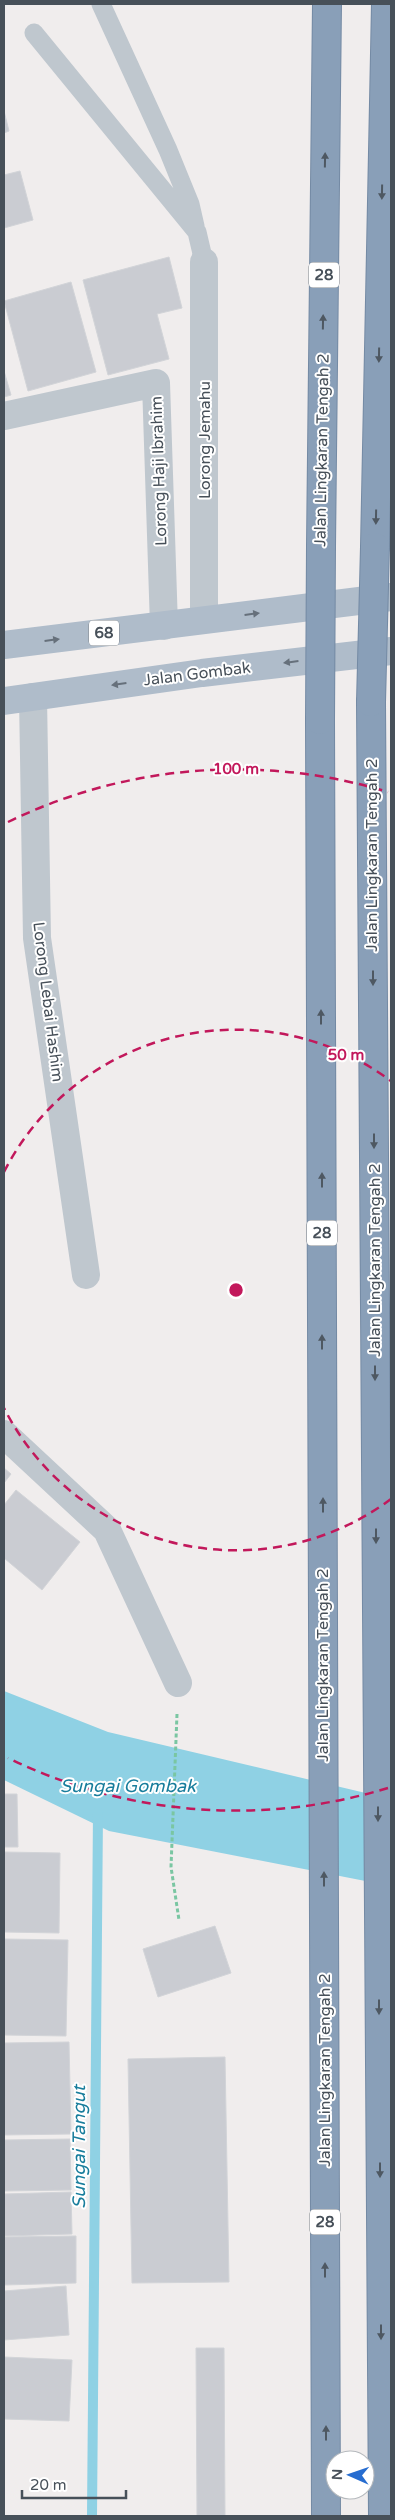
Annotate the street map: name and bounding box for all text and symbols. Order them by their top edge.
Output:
one-way arrow [321,151,329,167]
one-way arrow [378,185,386,201]
road number: 28 [309,262,339,288]
one-way arrow [319,314,327,330]
one-way arrow [375,347,383,363]
street label: Jalan Lingkaran Tengah 2 [310,353,334,547]
street label: Lorong Jemahu [195,381,215,499]
street label: Lorong Haji Ibrahim [146,396,172,546]
one-way arrow [372,510,380,526]
one-way arrow [245,610,261,618]
road number: 68 [89,620,119,646]
one-way arrow [44,636,60,644]
street label: Jalan Gombak [142,657,252,690]
one-way arrow [282,658,298,666]
one-way arrow [111,681,127,689]
street label: Jalan Lingkaran Tengah 2 [362,758,382,952]
text: 100 m [213,760,259,778]
street label: Lorong Lebai Hashim [28,921,68,1083]
one-way arrow [369,971,377,987]
one-way arrow [317,1009,325,1025]
text: 50 m [328,1046,364,1064]
one-way arrow [370,1133,378,1149]
street label: Jalan Lingkaran Tengah 2 [365,1163,385,1357]
one-way arrow [317,1172,325,1188]
road number: 28 [307,1220,337,1246]
centre of rings [227,1281,245,1299]
one-way arrow [318,1334,326,1350]
one-way arrow [371,1366,379,1382]
one-way arrow [319,1497,327,1513]
one-way arrow [372,1528,380,1544]
street label: Jalan Lingkaran Tengah 2 [313,1568,333,1762]
water label: Sungai Gombak [60,1775,197,1797]
one-way arrow [374,1806,382,1822]
one-way arrow [320,1871,328,1887]
street label: Jalan Lingkaran Tengah 2 [315,1973,335,2167]
one-way arrow [375,2000,383,2016]
water label: Sungai Tangut [68,2083,90,2209]
one-way arrow [376,2162,384,2178]
road number: 28 [310,2210,340,2234]
one-way arrow [321,2262,329,2278]
one-way arrow [378,2325,386,2341]
one-way arrow [322,2424,330,2440]
north arrow [325,2450,375,2500]
scale bar [22,2468,126,2500]
text: N [329,2469,346,2480]
text: 20 m [30,2476,67,2494]

